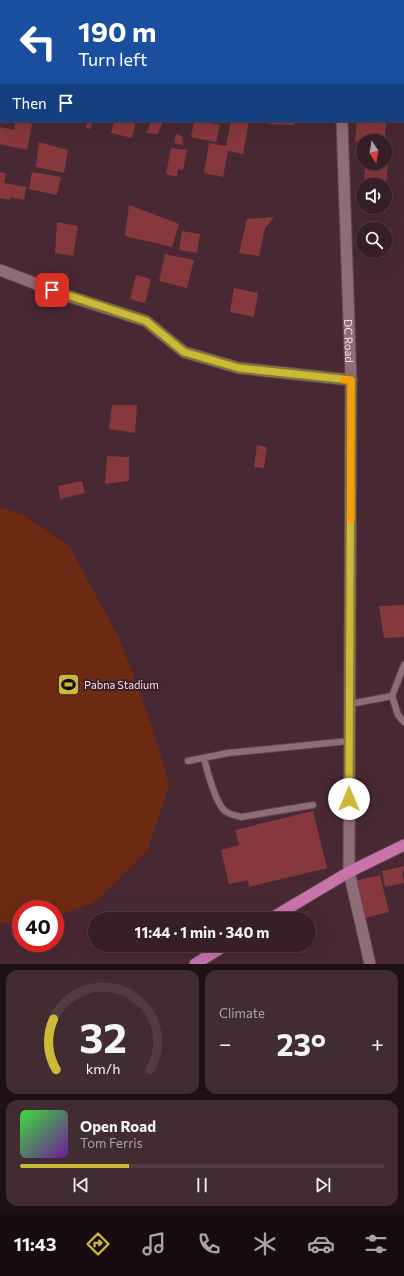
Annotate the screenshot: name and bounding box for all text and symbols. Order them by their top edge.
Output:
text: 190 m [78,14,156,48]
icon: left [12,16,64,68]
text: Turn left [78,48,147,70]
icon: arrive [55,92,77,114]
text: Then [12,94,47,112]
north arrow [356,134,392,170]
map controls [356,134,392,258]
button: sound [356,178,392,214]
button: search [356,222,392,258]
pin [35,273,69,307]
icon: arrive [41,279,63,301]
street label: DC Road [342,319,357,363]
sports icon: Pabna Stadium [55,671,81,697]
place label: Pabna Stadium [84,678,159,691]
position arrow [328,778,370,820]
speed limit sign: 40 [12,900,64,952]
text: 11:44 · 1 min · 340 m [135,923,269,941]
text: Climate [219,1005,265,1021]
text: 32 [79,1011,126,1062]
text: 23° [277,1025,326,1062]
text: − [219,1030,232,1057]
text: + [371,1030,384,1057]
text: km/h [85,1059,120,1077]
text: Open Road [80,1117,156,1135]
text: Tom Ferris [80,1135,143,1151]
icon: previous [70,1174,92,1196]
icon: pause [191,1174,213,1196]
icon: next [312,1174,334,1196]
icon: directions [84,1230,112,1258]
icon: music [140,1230,168,1258]
icon: phone [195,1230,223,1258]
icon: climate [251,1230,279,1258]
icon: car [307,1230,335,1258]
icon: filters [362,1230,390,1258]
text: 11:43 [14,1233,56,1255]

